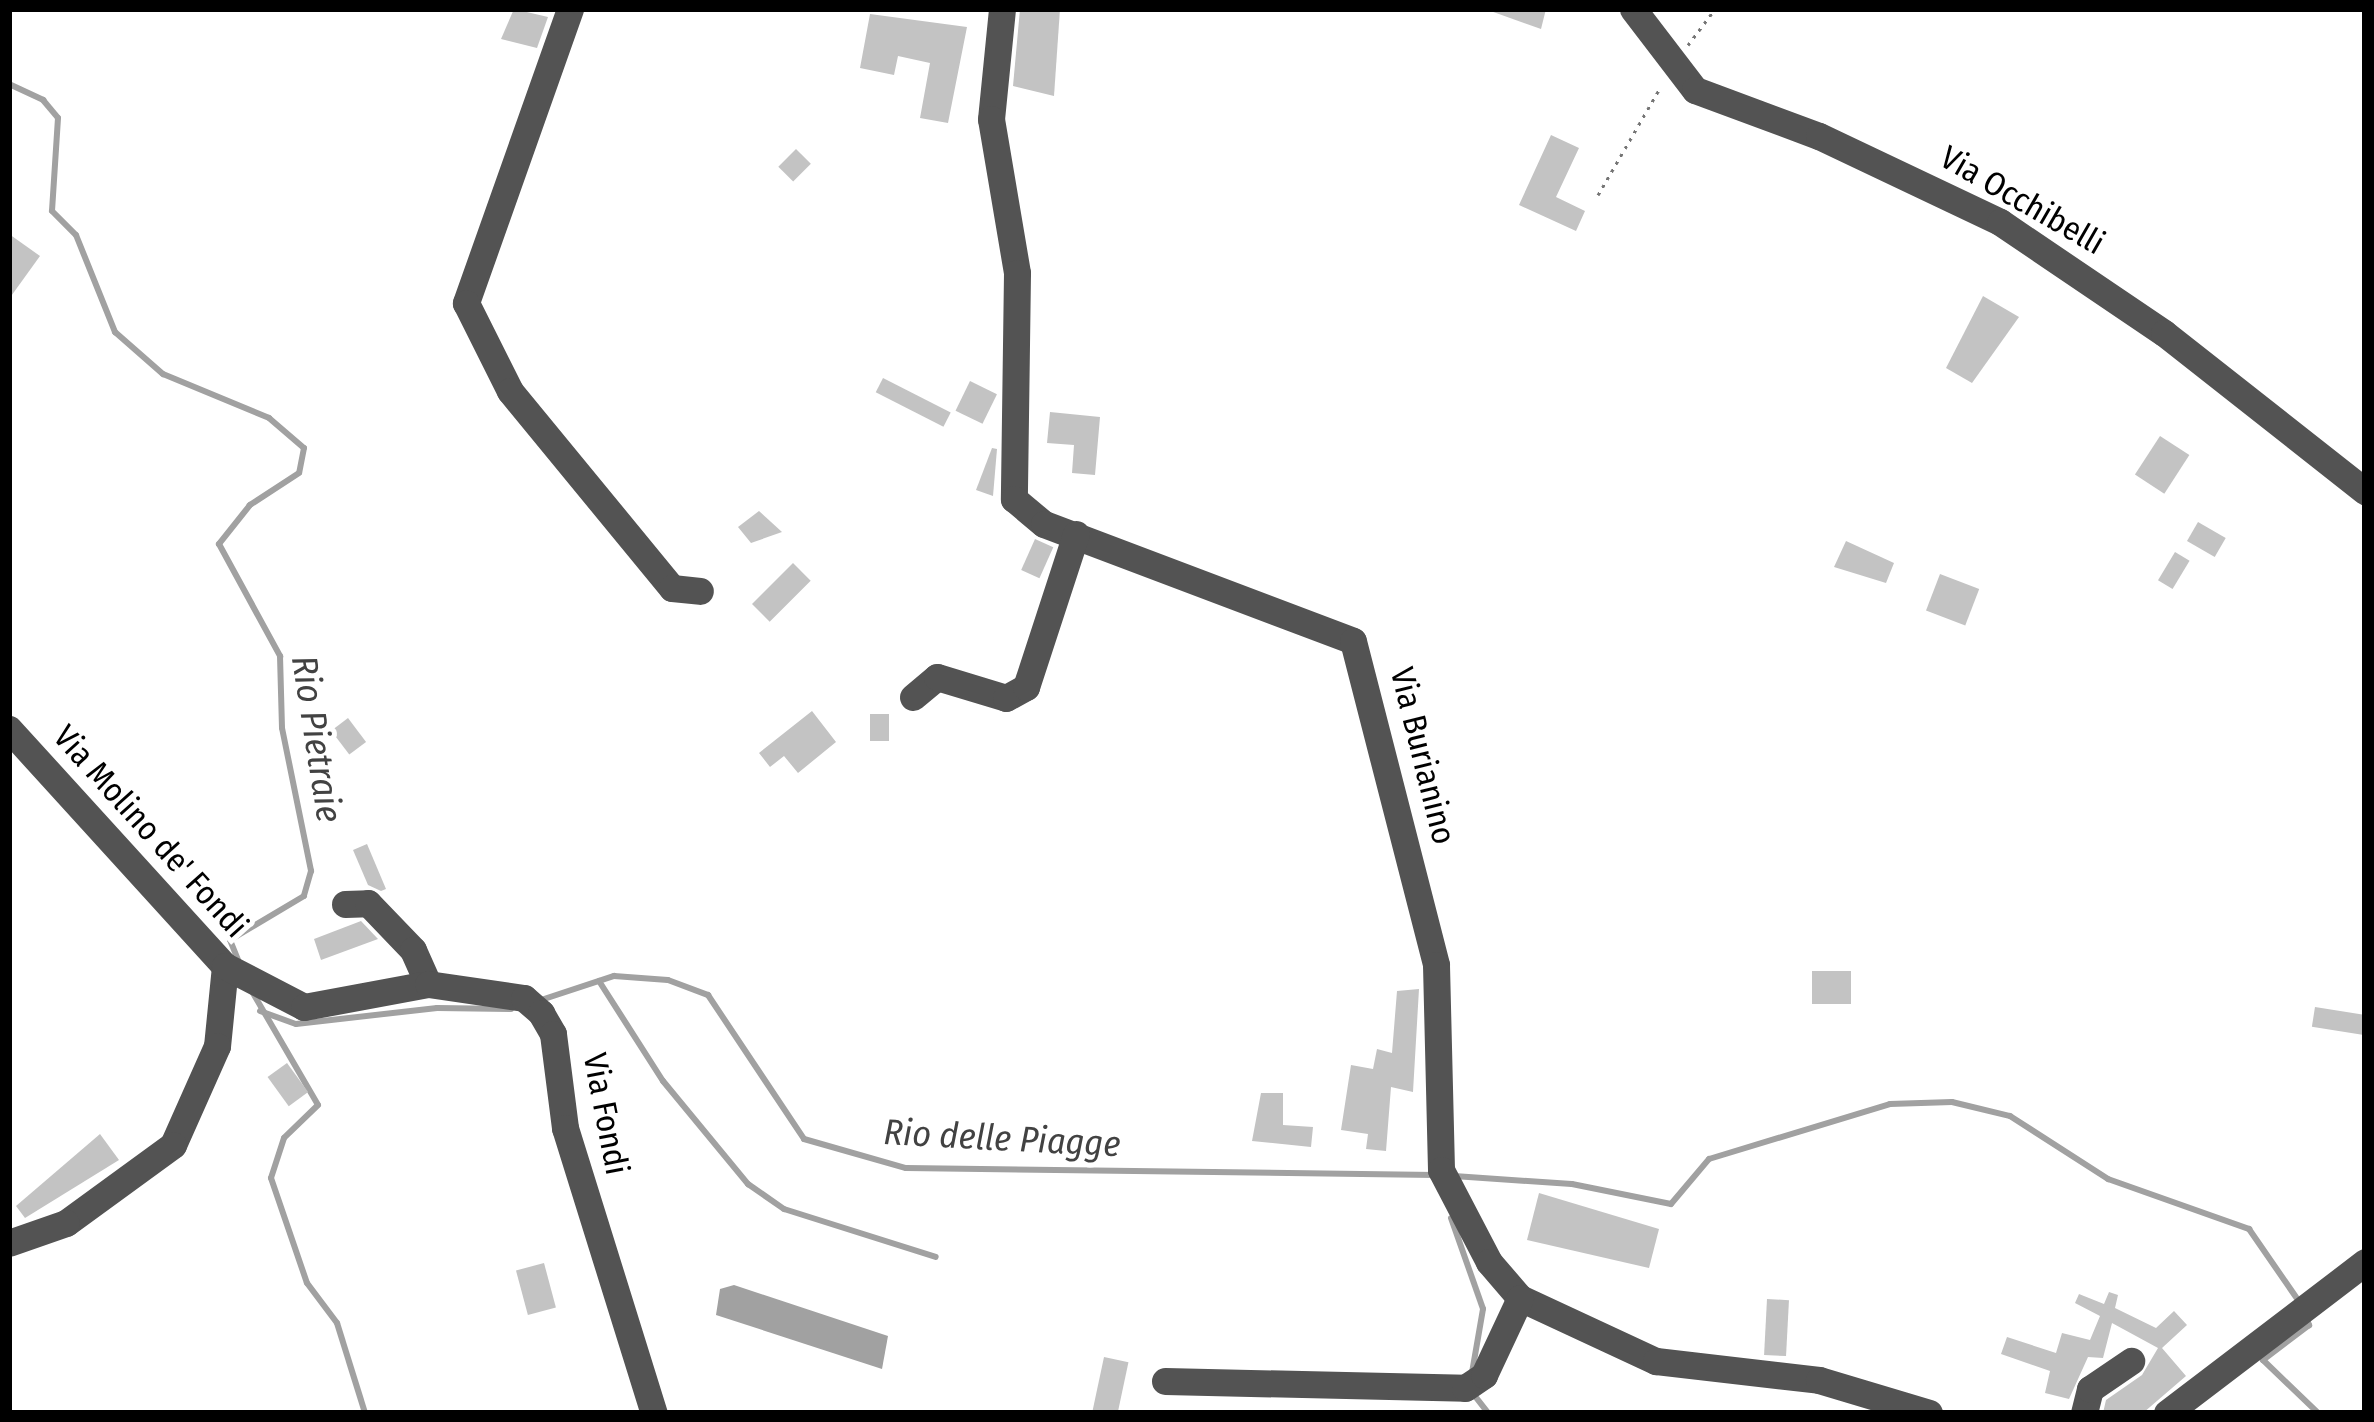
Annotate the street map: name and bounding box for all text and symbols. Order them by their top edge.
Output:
street label: Via Occhibelli [1933,138,2111,264]
water label: Rio Pietraie [281,652,351,826]
street label: Via Burianino [1381,663,1463,849]
street label: Via Molino de' Fondi [44,718,256,946]
street label: Via Fondi [574,1050,636,1178]
water label: Rio delle Piagge [883,1111,1121,1167]

